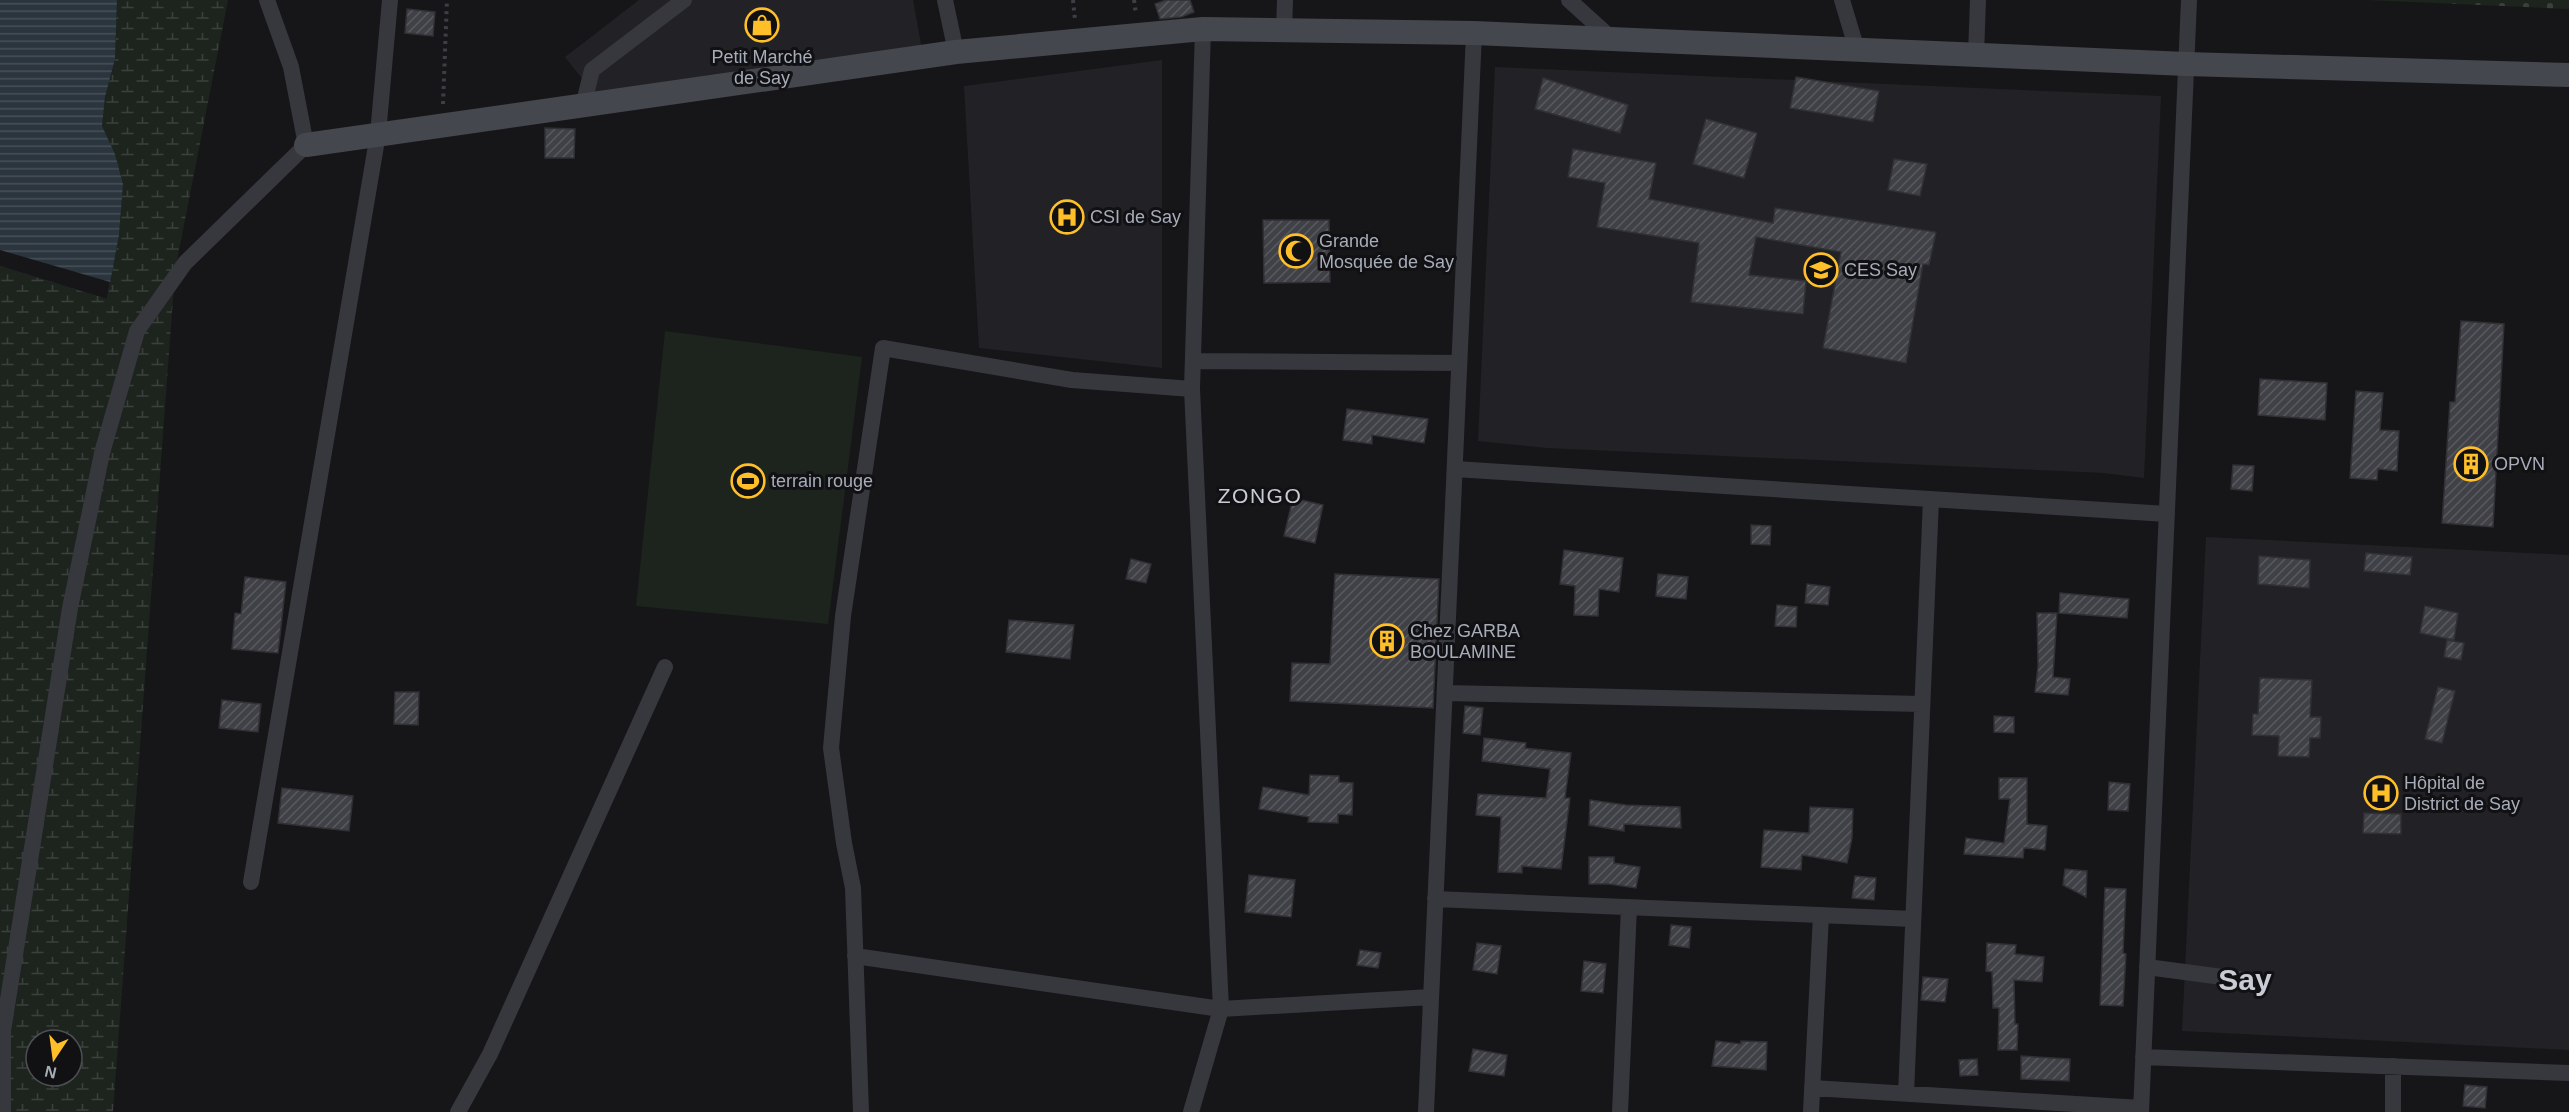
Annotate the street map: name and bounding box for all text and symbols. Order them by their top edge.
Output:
shop icon: Petit Marché de Say [744,7,780,43]
place label: Petit Marché de Say [711,47,813,88]
hospital icon: CSI de Say [1049,199,1085,235]
place label: CSI de Say [1090,207,1181,227]
place label: Grande Mosquée de Say [1319,231,1454,272]
mosque icon: Grande Mosquée de Say [1278,233,1314,269]
school or university icon: CES Say [1803,252,1839,288]
place label: CES Say [1844,260,1917,280]
building icon: OPVN [2453,446,2489,482]
place label: OPVN [2494,454,2545,474]
sports icon: terrain rouge [730,463,766,499]
place label: terrain rouge [771,471,873,491]
district label: ZONGO [1218,484,1302,507]
place label: Chez GARBA BOULAMINE [1410,621,1520,662]
building icon: Chez GARBA BOULAMINE [1369,623,1405,659]
place label: Hôpital de District de Say [2404,773,2520,814]
hospital icon: Hôpital de District de Say [2363,775,2399,811]
district label: Say [2218,963,2272,996]
north arrow [24,1028,84,1088]
text: N [43,1063,58,1082]

